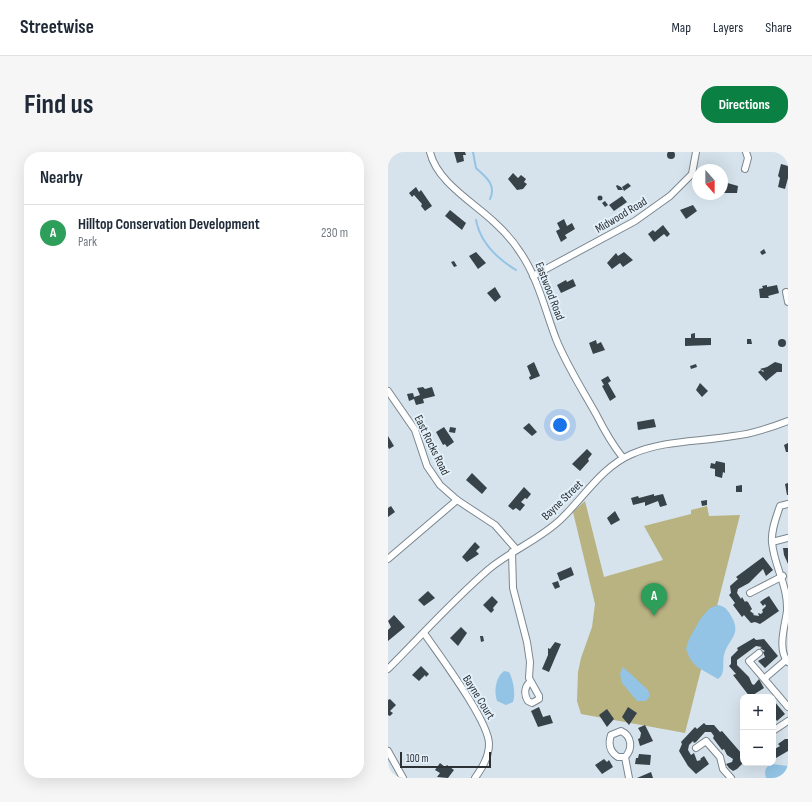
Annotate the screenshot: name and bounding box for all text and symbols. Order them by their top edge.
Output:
text: Streetwise [20,16,94,39]
text: Map [671,19,691,36]
text: Layers [713,19,743,36]
text: Share [765,19,792,36]
button: Directions [701,86,788,123]
text: Find us [24,88,93,121]
north arrow [692,164,728,200]
text: Nearby [40,168,83,188]
street label: Midwood Road [593,194,650,237]
text: Hilltop Conservation Development [78,215,260,234]
text: A [50,225,56,241]
text: 230 m [321,225,348,241]
text: Park [78,234,97,250]
street label: Eastwood Road [532,260,567,322]
street label: East Rocks Road [411,413,453,478]
your location [550,415,570,435]
street label: Bayne Street [539,477,586,524]
pin: A [641,583,667,616]
street label: Bayne Court [459,672,498,722]
map controls [740,694,776,766]
button: + [740,694,776,730]
button: − [740,730,776,766]
scale bar [400,750,491,769]
text: 100 m [406,752,428,765]

